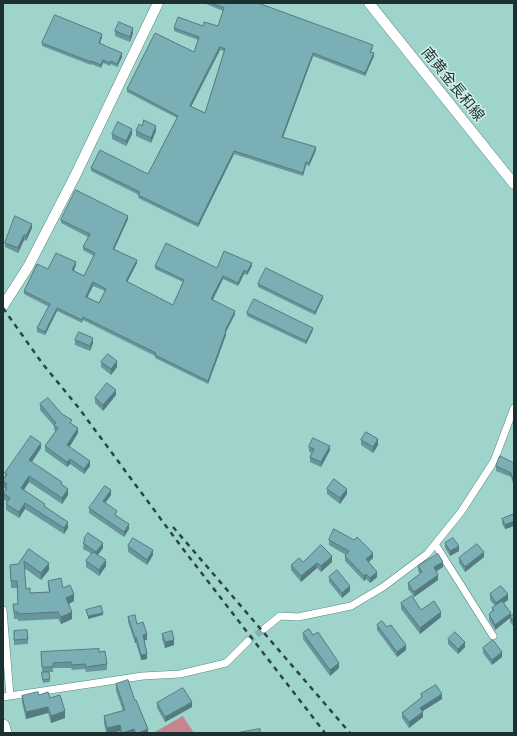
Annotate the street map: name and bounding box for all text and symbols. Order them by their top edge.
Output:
street label: 南黄金長和線 [418,43,488,125]

